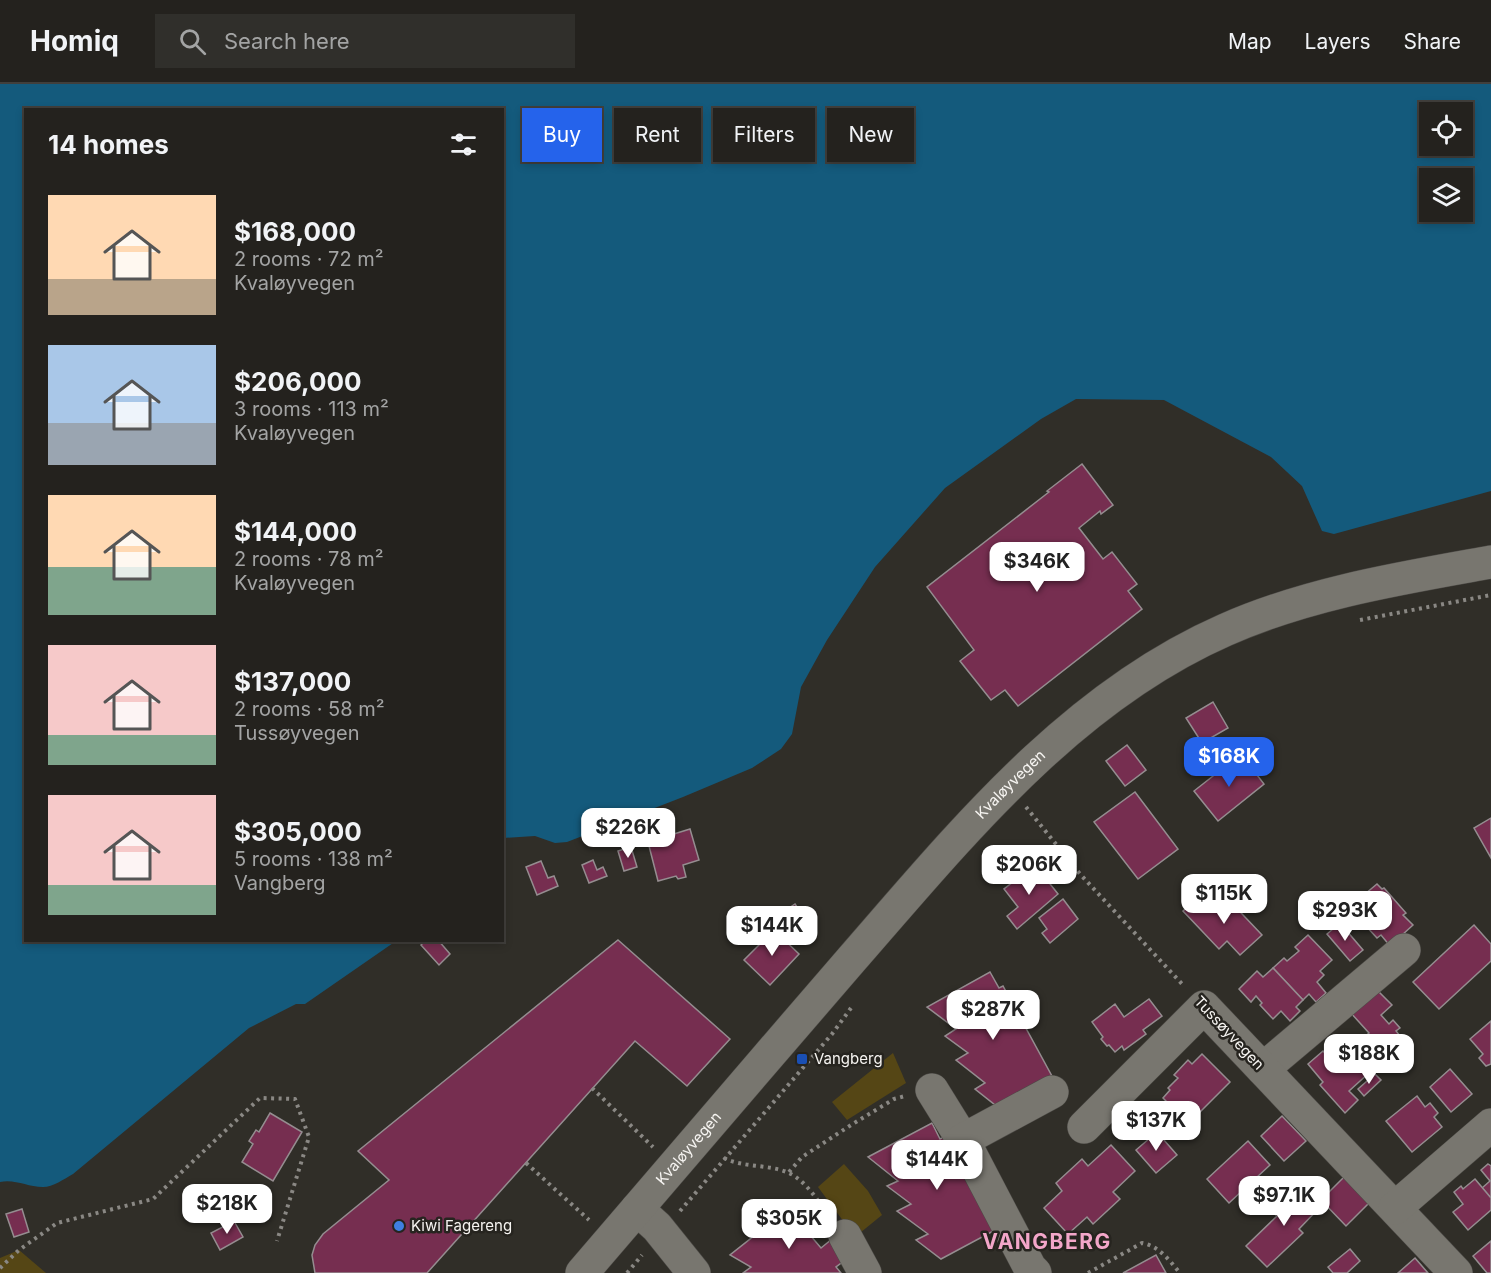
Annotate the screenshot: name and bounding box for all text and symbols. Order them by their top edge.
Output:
search box [155,14,575,68]
text: Homiq [30,24,119,58]
icon: search [176,25,209,58]
text: Search here [224,28,350,54]
text: Map [1228,29,1272,54]
text: Layers [1305,29,1371,54]
text: Share [1404,29,1461,54]
map controls [1419,102,1473,222]
button: locate [1419,102,1473,156]
chip: Buy [522,108,602,162]
chip: Rent [614,108,701,162]
chip: Filters [713,108,815,162]
chip: New [827,108,914,162]
icon: filters [447,128,480,161]
text: 14 homes [48,129,169,160]
button: layers [1419,168,1473,222]
text: $168,000 [234,216,356,247]
icon: home [96,219,168,291]
text: 2 rooms · 72 m² [234,247,384,271]
text: Kvaløyvegen [234,271,355,295]
text: $206,000 [234,366,362,397]
icon: home [96,369,168,441]
text: 3 rooms · 113 m² [234,397,389,421]
text: Kvaløyvegen [234,421,355,445]
text: $144,000 [234,516,357,547]
icon: home [96,519,168,591]
pin: $346K [995,542,1079,593]
text: 2 rooms · 78 m² [234,547,383,571]
text: $346K [1004,549,1070,573]
text: Kvaløyvegen [234,571,355,595]
text: $137,000 [234,666,351,697]
icon: home [96,669,168,741]
text: 2 rooms · 58 m² [234,697,385,721]
text: Tussøyvegen [234,721,359,745]
pin: $168K [1187,737,1271,788]
text: $168K [1198,744,1260,768]
street label: Kvaløyvegen [971,745,1049,823]
pin: $226K [586,808,670,859]
text: $226K [595,815,661,839]
text: $305,000 [234,816,362,847]
icon: home [96,819,168,891]
pin: $206K [987,845,1071,896]
text: 5 rooms · 138 m² [234,847,393,871]
text: $206K [996,852,1062,876]
text: Vangberg [234,871,325,895]
pin: $115K [1182,874,1266,925]
text: $115K [1195,881,1253,905]
pin: $293K [1303,891,1387,942]
text: $293K [1312,898,1378,922]
pin: $144K [730,906,814,957]
text: $144K [740,913,804,937]
pin: $287K [951,990,1035,1041]
street label: Tussøyvegen [1190,992,1268,1074]
text: $287K [961,997,1025,1021]
pin: $188K [1327,1034,1411,1085]
text: $188K [1338,1041,1400,1065]
place label: Vangberg [814,1049,883,1068]
marker: Vangberg [795,1052,809,1066]
pin: $137K [1114,1101,1198,1152]
street label: Kvaløyvegen [652,1108,725,1189]
text: $137K [1126,1108,1186,1132]
pin: $144K [895,1140,979,1191]
text: $144K [905,1147,969,1171]
pin: $97.1K [1235,1176,1333,1227]
text: $97.1K [1253,1183,1315,1207]
pin: $218K [185,1184,269,1235]
text: $218K [196,1191,258,1215]
pin: $305K [747,1199,831,1250]
text: $305K [756,1206,822,1230]
place label: Kiwi Fagereng [411,1216,512,1235]
marker: Kiwi Fagereng [392,1219,406,1233]
district label: VANGBERG [982,1229,1112,1254]

